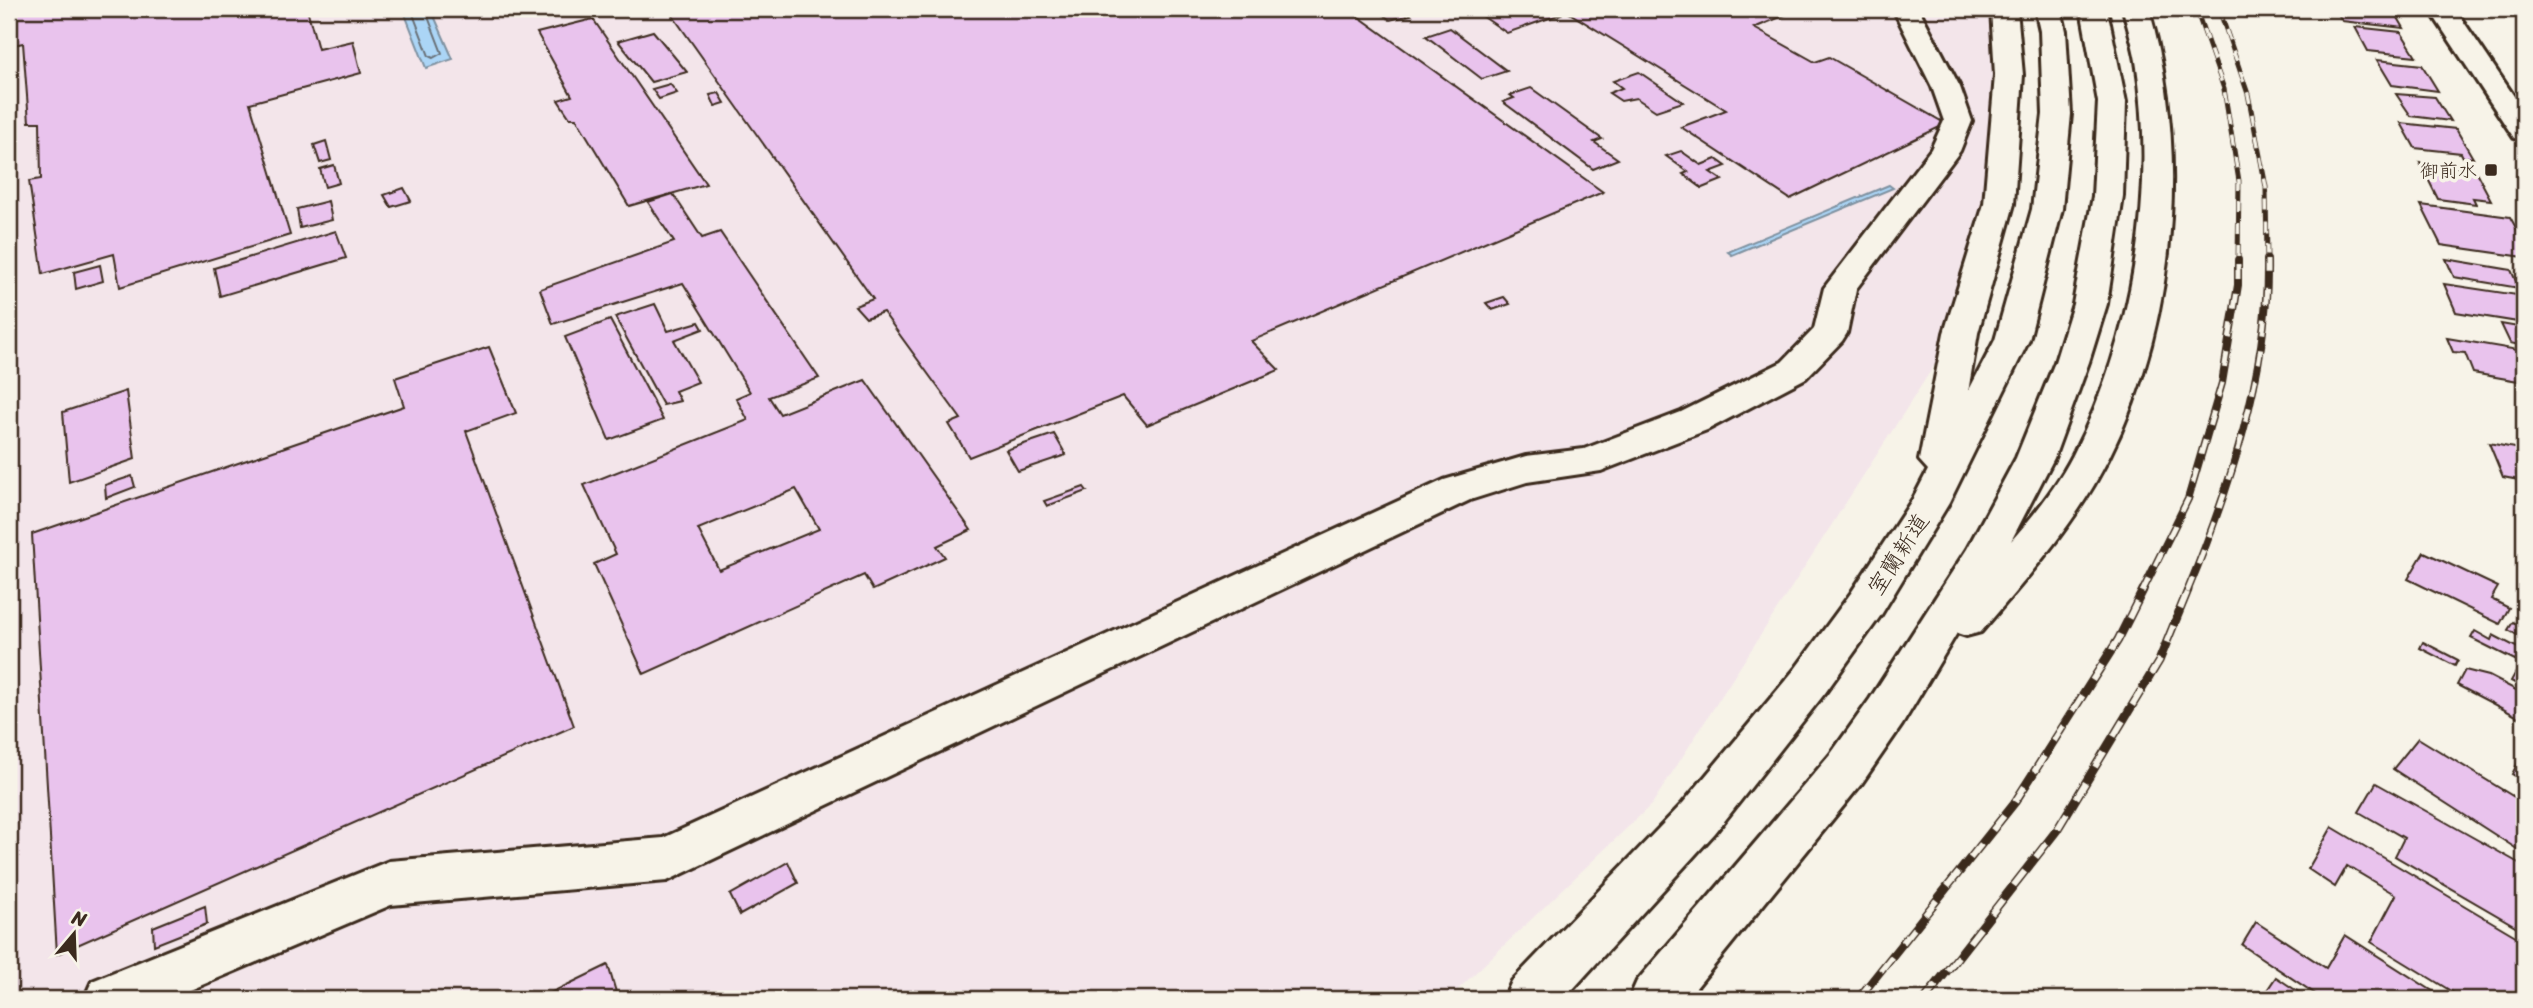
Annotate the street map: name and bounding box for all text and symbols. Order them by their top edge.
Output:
place label: 御前水 [2420,154,2477,187]
marker: 御前水 [2483,162,2499,178]
street label: 室蘭新道 [1856,505,1941,604]
north arrow [38,900,108,970]
text: N [67,900,92,936]

